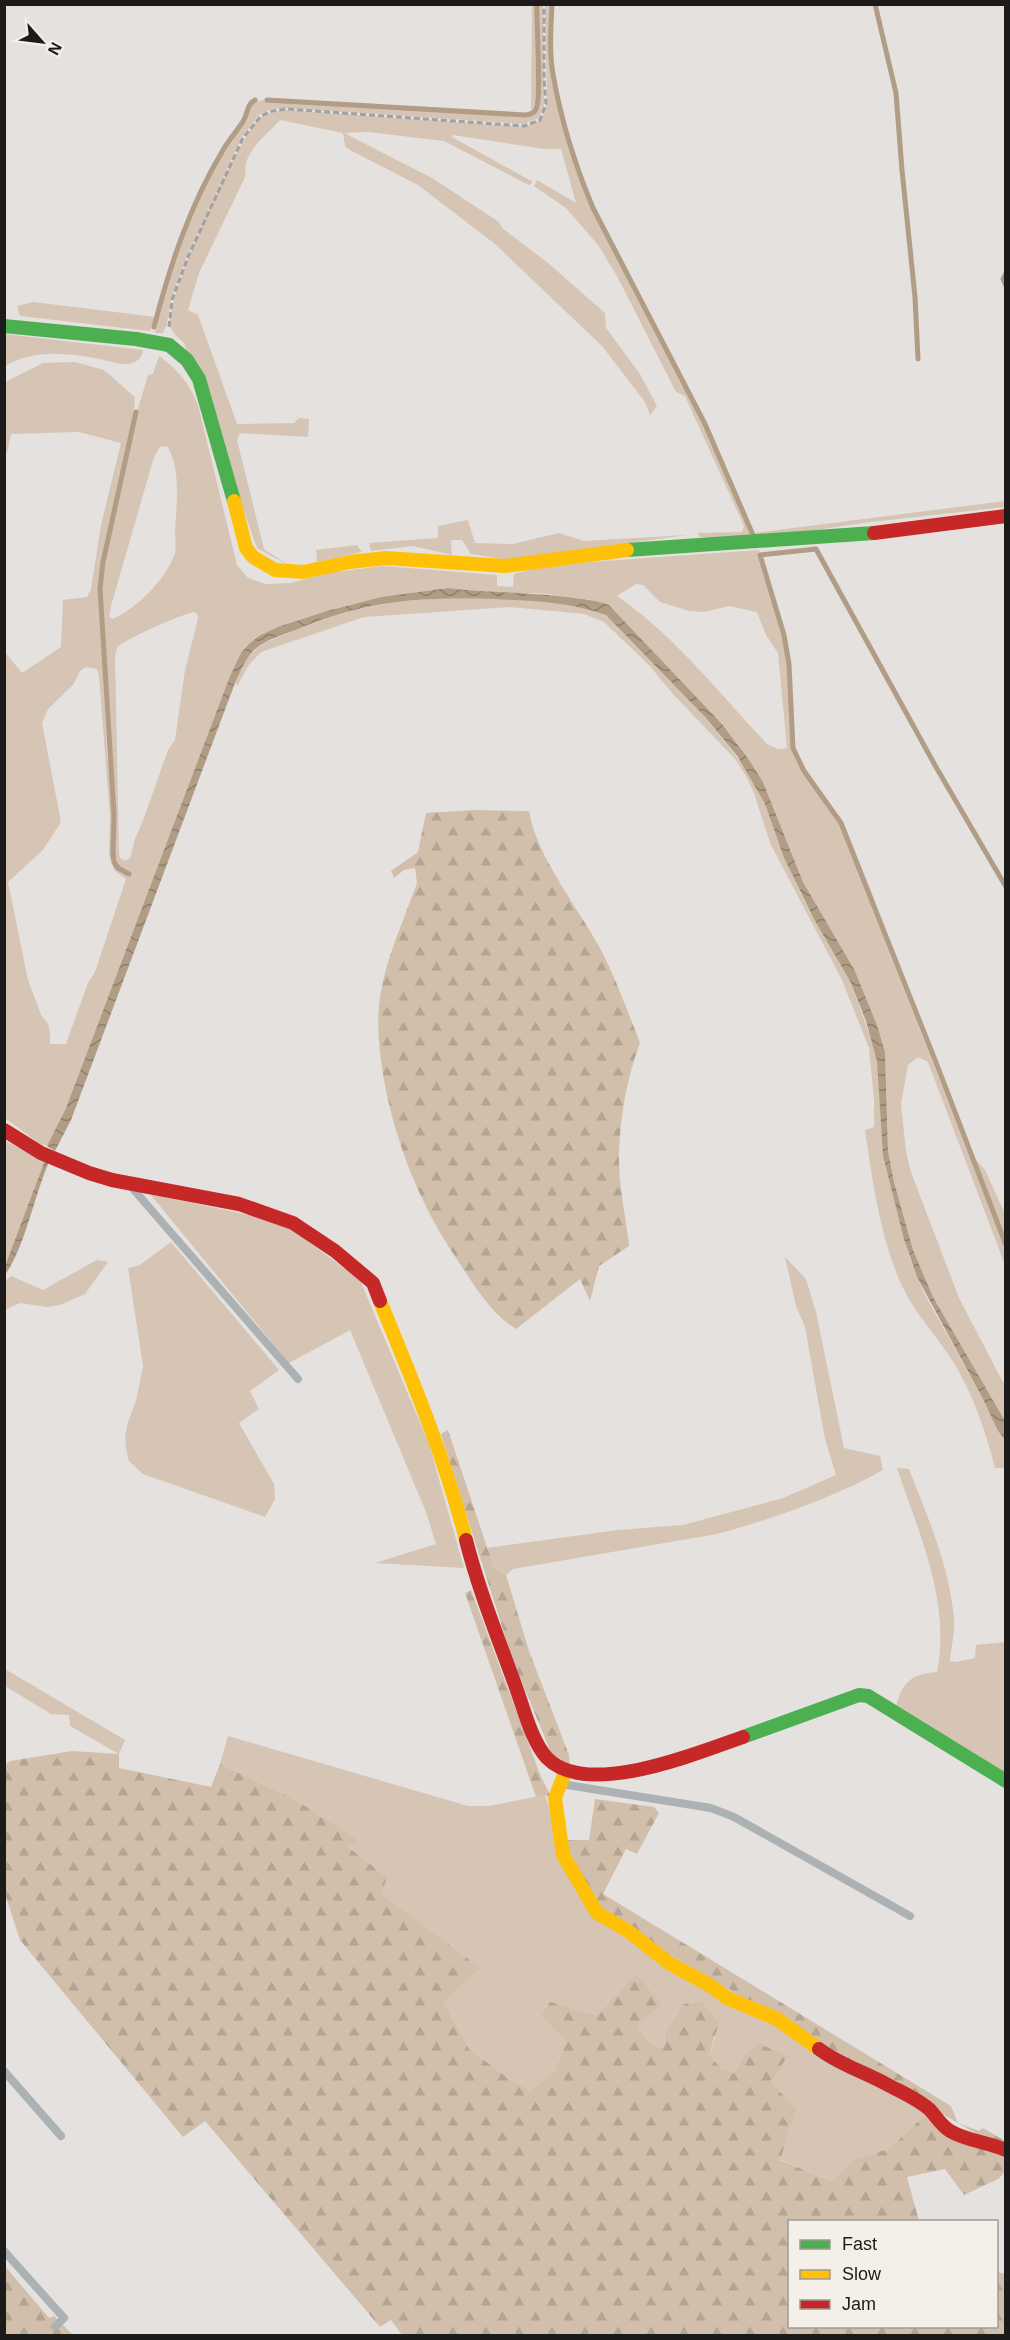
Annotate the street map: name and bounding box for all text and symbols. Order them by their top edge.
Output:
north arrow [12,12,72,72]
text: N [45,40,65,58]
legend [788,2220,998,2328]
text: Fast [842,2234,877,2254]
text: Slow [842,2264,882,2284]
text: Jam [842,2294,876,2314]

